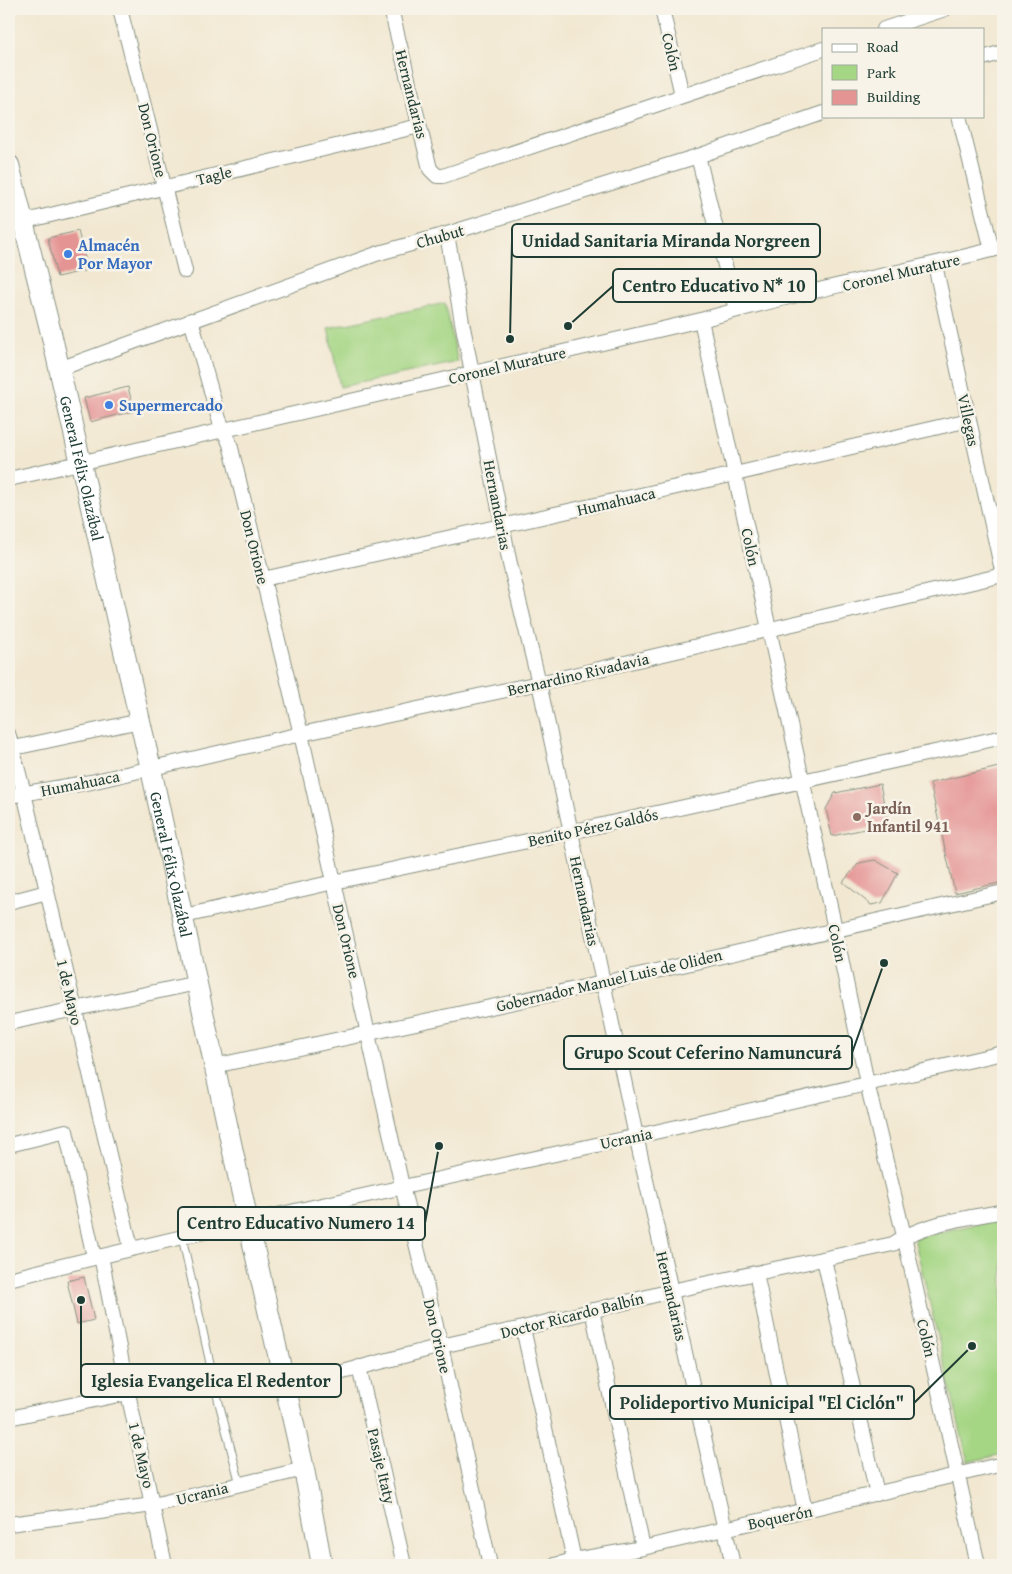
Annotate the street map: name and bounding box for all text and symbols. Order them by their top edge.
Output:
legend [822,28,984,118]
street label: Colón [656,31,688,73]
text: Road [867,36,898,57]
street label: Hernandarias [389,47,435,141]
text: Park [867,62,896,83]
text: Building [867,86,921,107]
street label: Don Orione [132,100,174,180]
street label: Tagle [194,159,234,191]
street label: Chubut [413,218,467,254]
callout: Unidad Sanitaria Miranda Norgreen [512,224,820,257]
text: Unidad Sanitaria Miranda Norgreen [522,227,811,254]
place label: Almacén Por Mayor [78,233,153,275]
street label: Coronel Murature [840,247,962,297]
marker: Almacén Por Mayor [62,248,74,260]
callout: Centro Educativo N* 10 [613,269,816,302]
text: Centro Educativo N* 10 [622,272,806,299]
street label: Coronel Murature [446,340,568,390]
street label: Villegas [952,391,986,449]
street label: General Félix Olazábal [54,393,110,544]
place label: Supermercado [119,393,223,417]
marker: Supermercado [103,399,115,411]
street label: Hernandarias [478,458,518,552]
street label: Humahuaca [574,480,658,522]
street label: Don Orione [234,507,276,587]
street label: Colón [735,526,767,568]
street label: Bernardino Rivadavia [505,646,652,702]
street label: Humahuaca [39,764,122,802]
street label: General Félix Olazábal [144,789,199,940]
place label: Jardín Infantil 941 [864,796,949,838]
street label: Benito Pérez Galdós [526,801,660,853]
marker: Jardín Infantil 941 [851,811,863,823]
street label: Hernandarias [564,854,606,948]
street label: Don Orione [327,901,367,981]
street label: Colón [822,922,854,964]
street label: Gobernador Manuel Luis de Oliden [494,942,724,1018]
street label: 1 de Mayo [51,957,89,1027]
callout: Grupo Scout Ceferino Namuncurá [564,1036,852,1069]
text: Grupo Scout Ceferino Namuncurá [574,1039,843,1066]
street label: Ucrania [598,1121,655,1155]
callout: Centro Educativo Numero 14 [178,1207,425,1240]
text: Centro Educativo Numero 14 [187,1209,415,1236]
street label: Hernandarias [650,1249,694,1343]
street label: Doctor Ricardo Balbín [498,1286,646,1344]
street label: Don Orione [418,1296,458,1376]
street label: Colón [911,1317,943,1359]
callout: Iglesia Evangelica El Redentor [81,1364,341,1397]
text: Iglesia Evangelica El Redentor [91,1367,331,1394]
callout: Polideportivo Municipal "El Ciclón" [610,1386,914,1419]
text: Polideportivo Municipal "El Ciclón" [620,1389,904,1416]
street label: 1 de Mayo [123,1420,161,1490]
street label: Pasaje Itaty [362,1426,402,1506]
street label: Ucrania [174,1475,231,1511]
street label: Boquerón [745,1498,815,1536]

